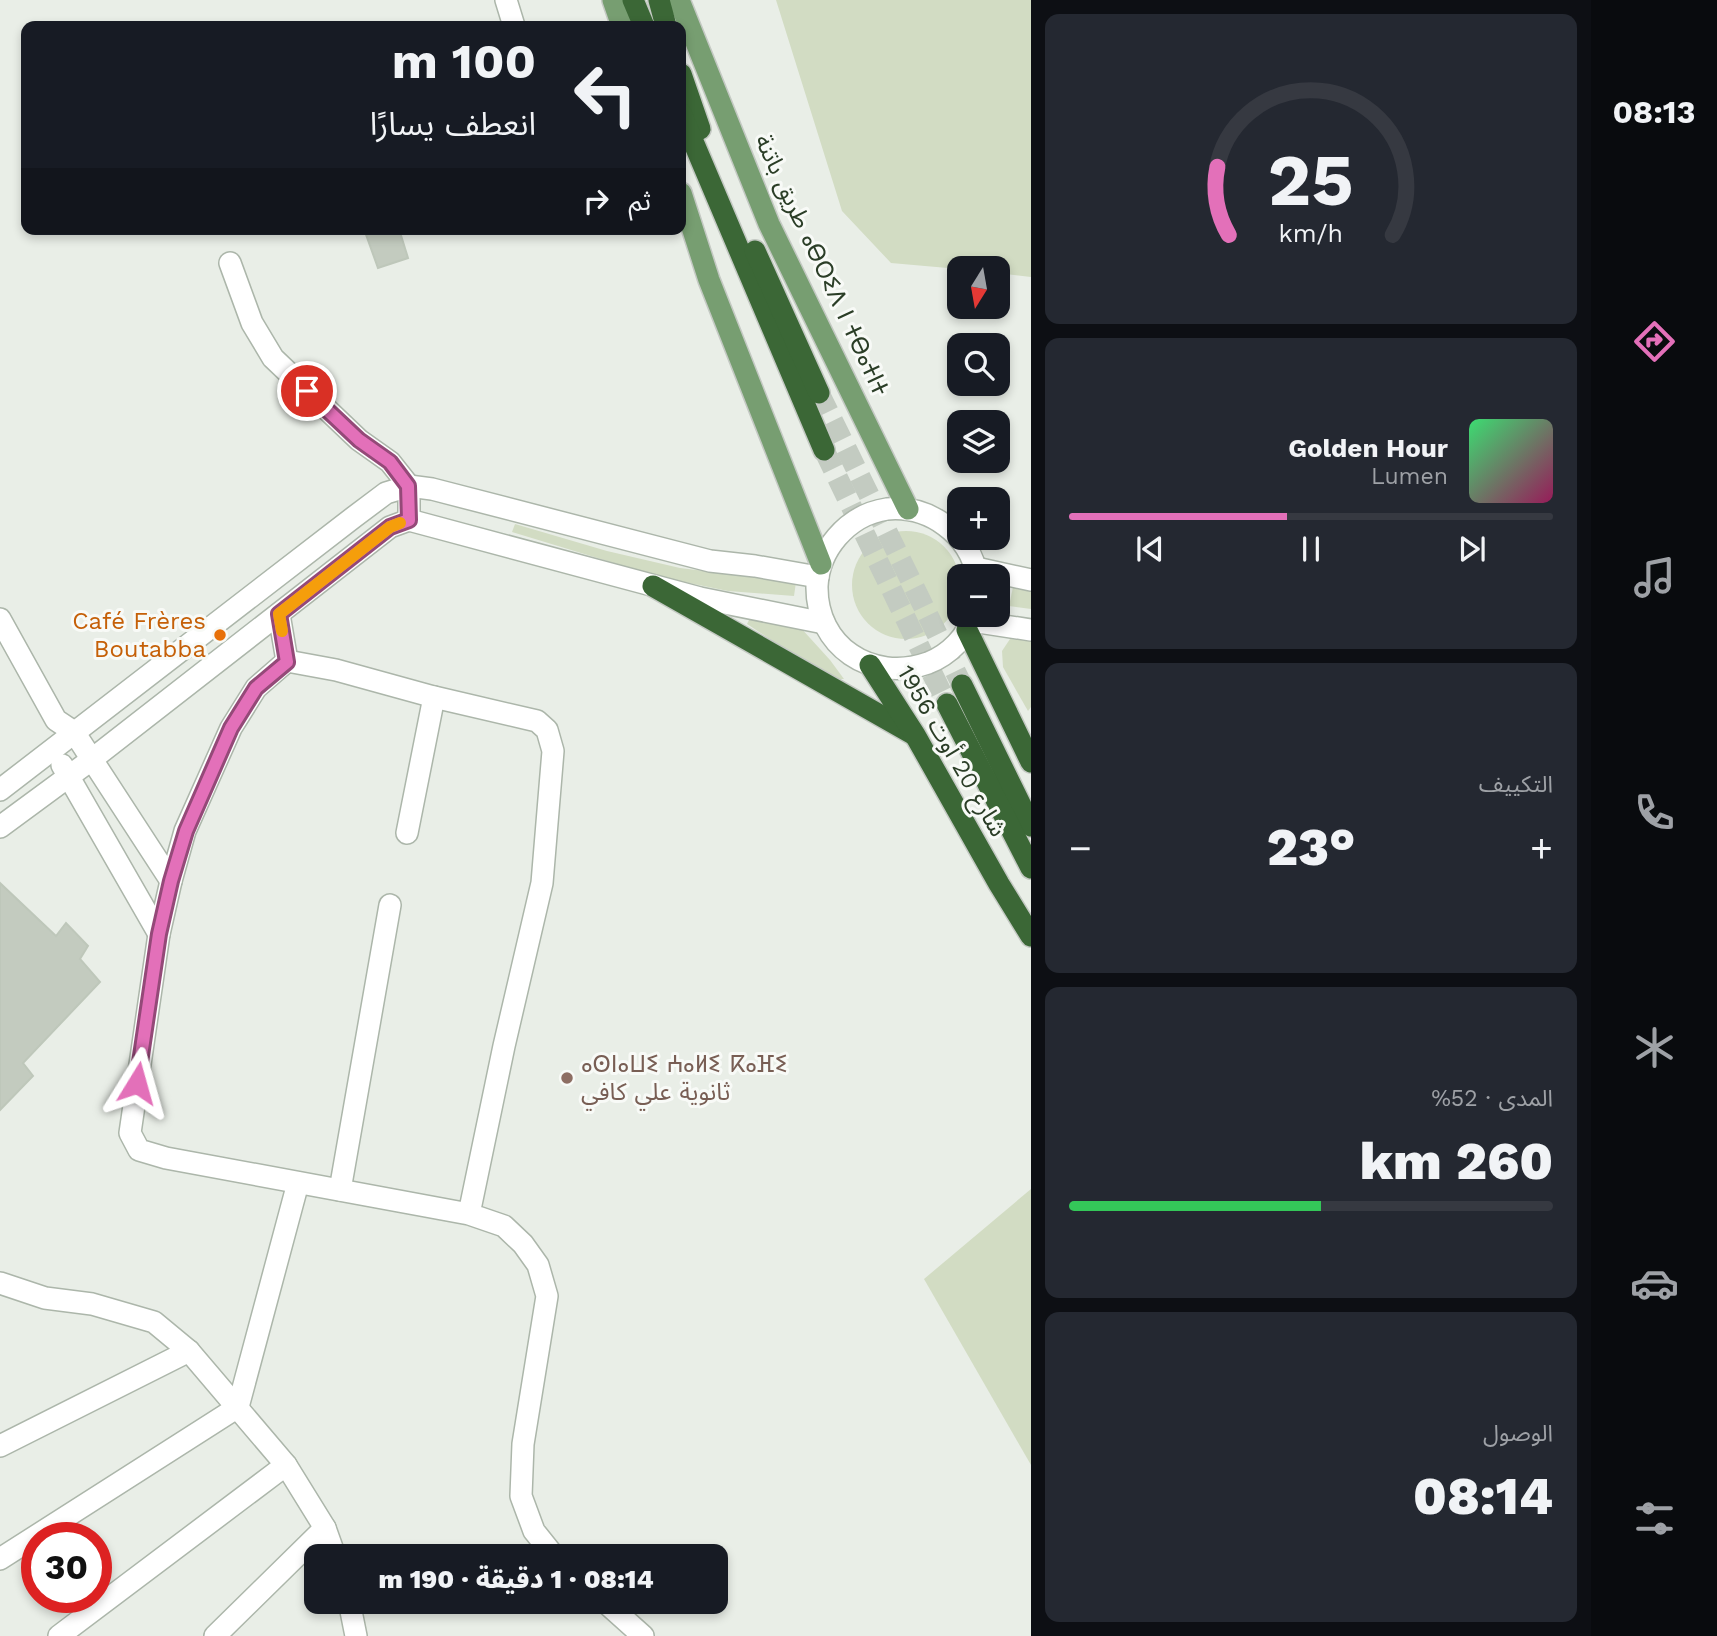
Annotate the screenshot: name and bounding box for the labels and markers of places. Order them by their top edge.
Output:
pin [277,361,337,421]
place label: Café Frères Boutabba [72,607,206,663]
marker: Café Frères Boutabba [212,627,228,643]
place label: ⴰⵙⵏⴰⵡⵉ ⵄⴰⵍⵉ ⴽⴰⴼⵉ ثانوية علي كافي [581,1050,788,1111]
marker: ⴰⵙⵏⴰⵡⵉ ⵄⴰⵍⵉ ⴽⴰⴼⵉ ثانوية علي كافي [559,1070,575,1086]

